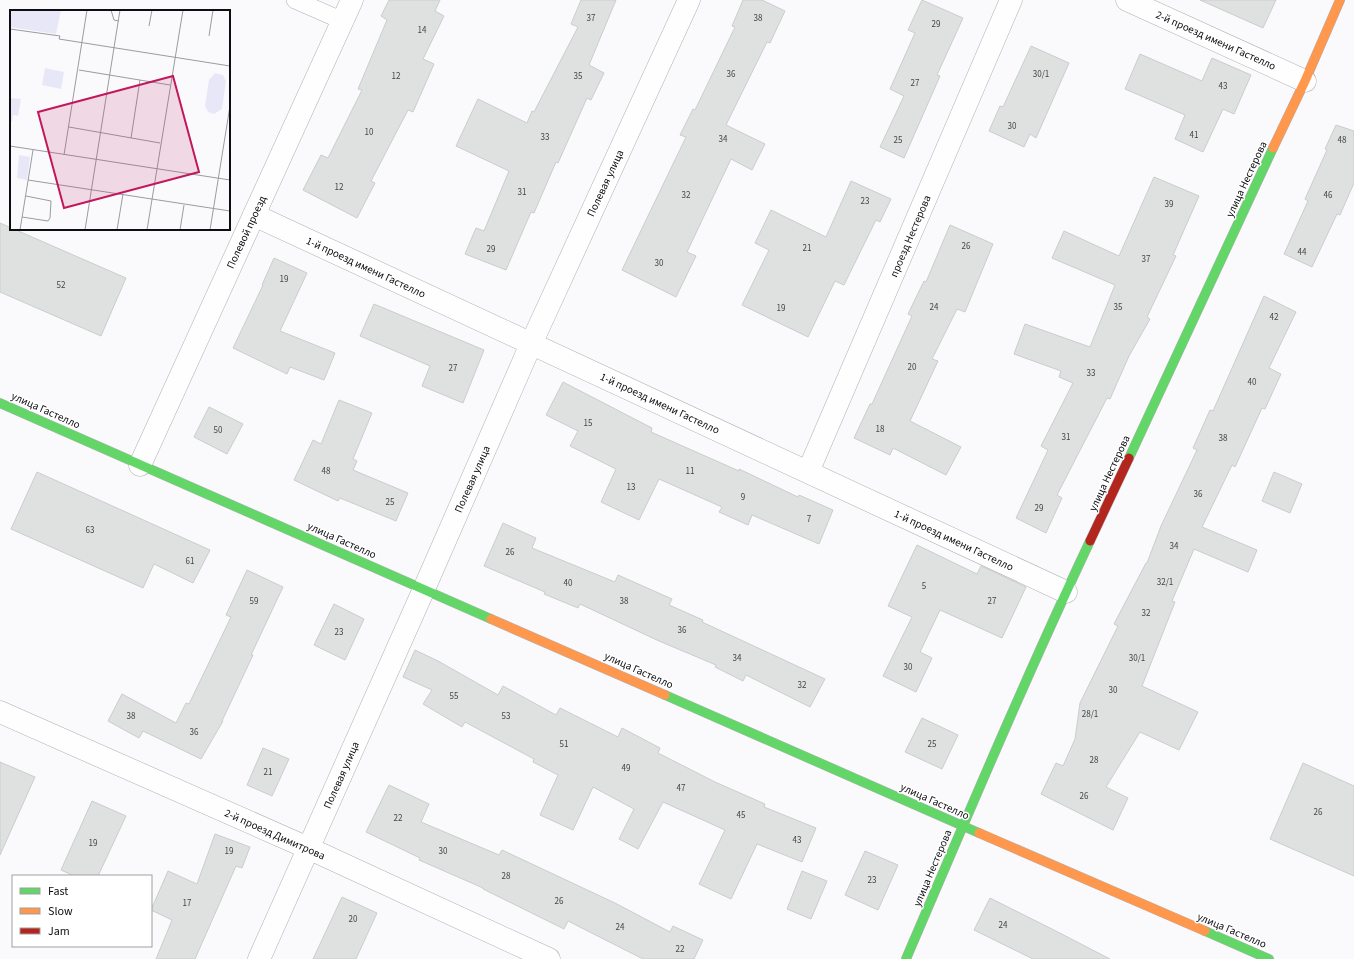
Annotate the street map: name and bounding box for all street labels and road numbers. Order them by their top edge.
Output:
street label: 2-й проезд имени Гастелло [1153,7,1278,74]
street label: улица Нестерова [1222,139,1271,220]
street label: Полевая улица [583,147,628,219]
street label: Полевой проезд [223,193,270,271]
street label: проезд Нестерова [886,193,935,280]
street label: 1-й проезд имени Гастелло [304,233,428,302]
street label: 1-й проезд имени Гастелло [598,369,722,438]
street label: улица Гастелло [9,389,83,432]
street label: улица Нестерова [1085,433,1134,514]
street label: Полевая улица [451,443,494,515]
street label: 1-й проезд имени Гастелло [892,506,1016,575]
street label: улица Гастелло [305,519,379,562]
street label: улица Гастелло [602,649,676,692]
street label: Полевая улица [320,739,363,811]
street label: улица Гастелло [898,780,972,823]
street label: 2-й проезд Димитрова [222,805,328,863]
street label: улица Нестерова [910,827,955,909]
street label: улица Гастелло [1195,909,1269,952]

